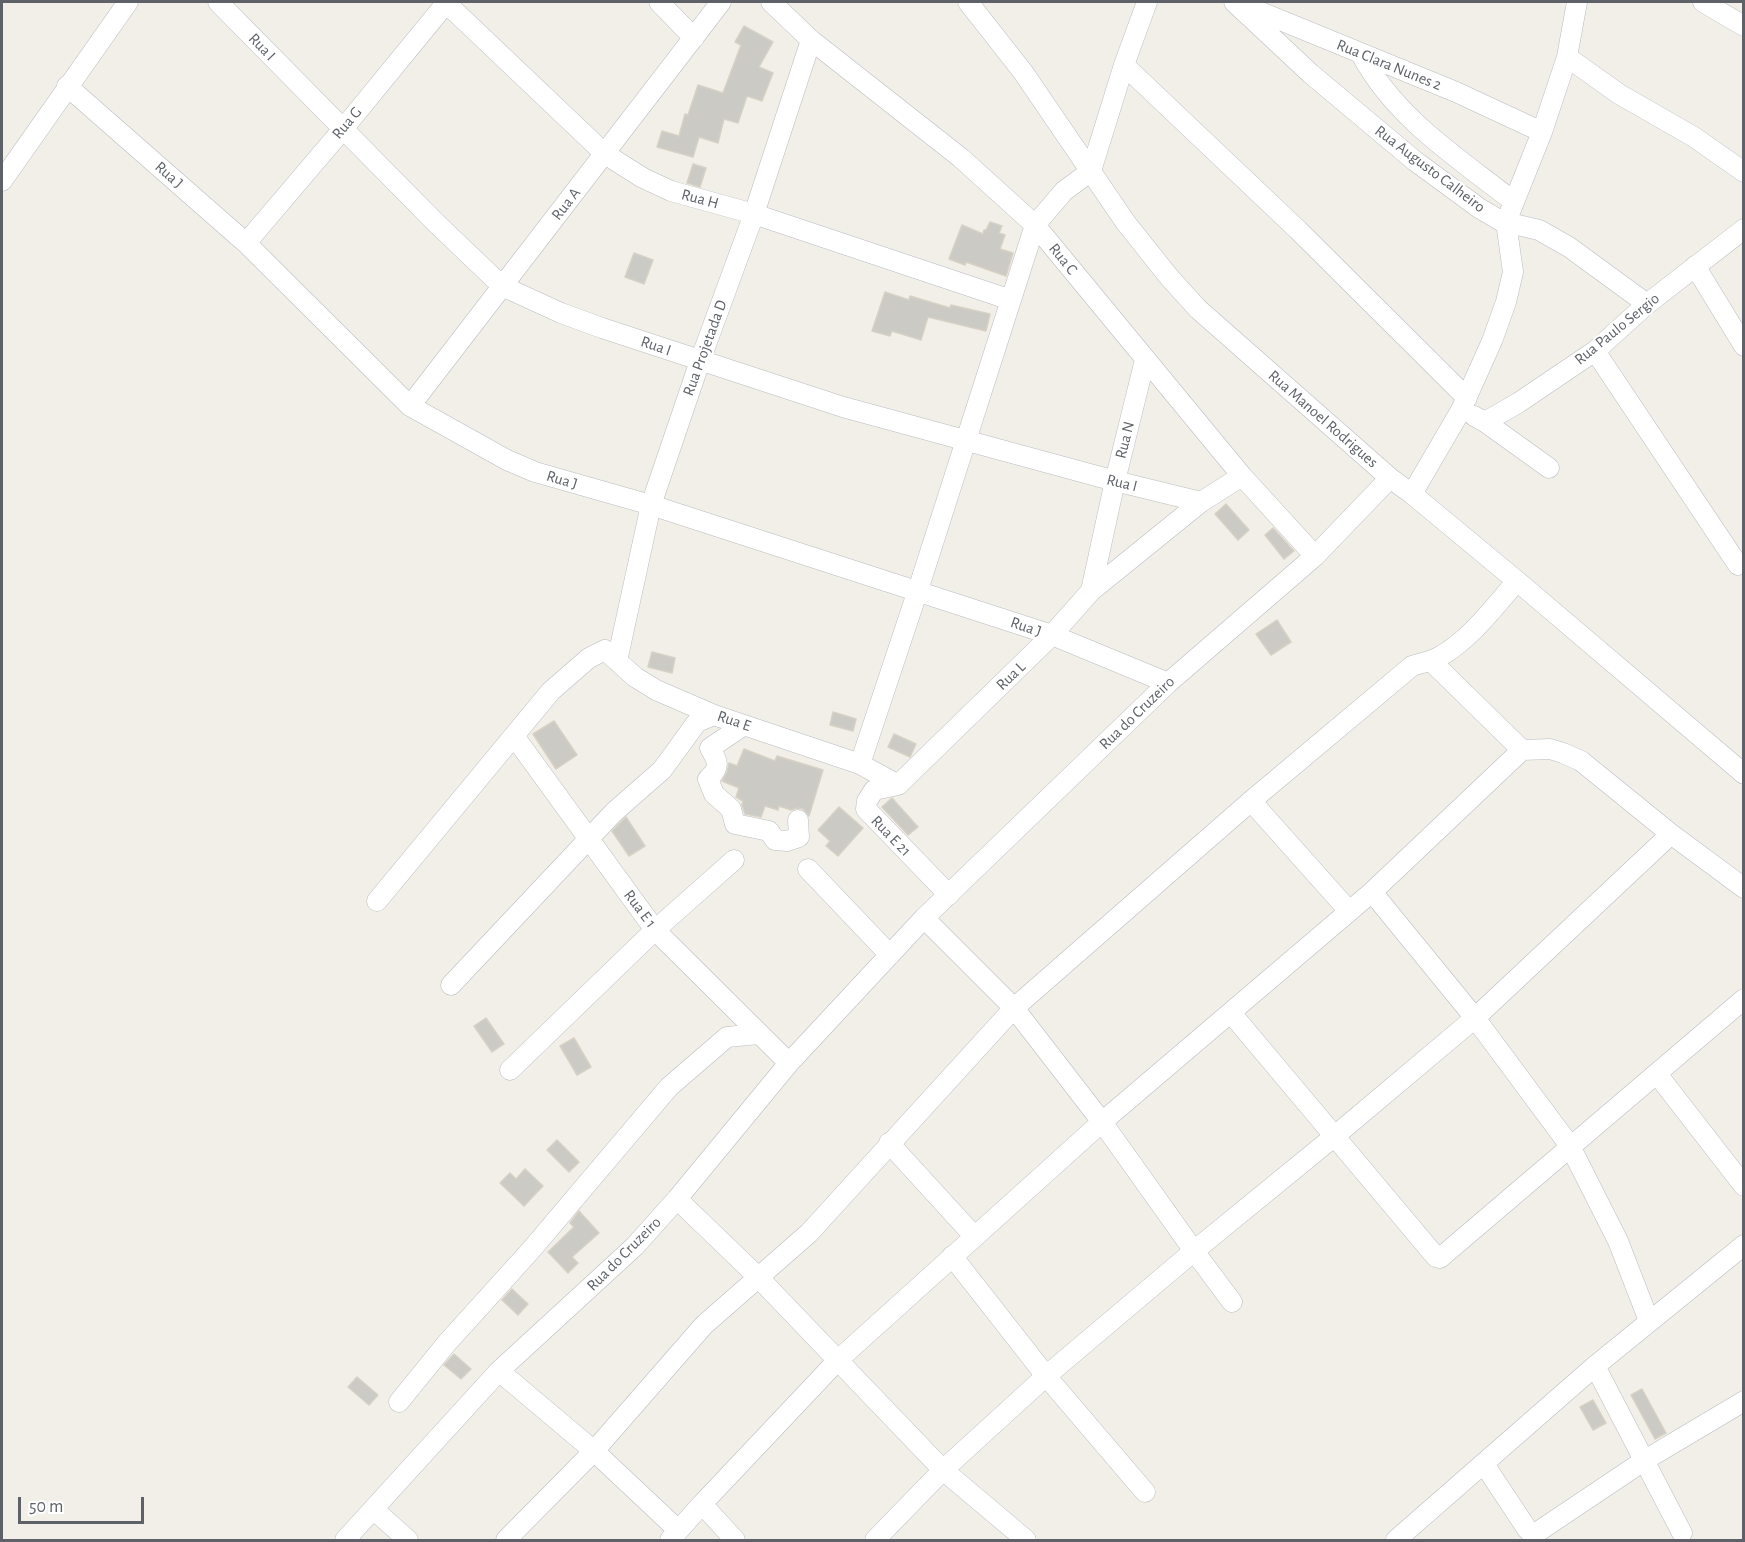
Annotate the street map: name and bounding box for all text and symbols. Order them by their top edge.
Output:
street label: Rua I [244,29,280,65]
street label: Rua Clara Nunes 2 [1334,35,1444,95]
street label: Rua G [328,103,366,143]
street label: Rua Augusto Calheiro [1371,121,1489,217]
street label: Rua J [151,157,187,193]
street label: Rua A [547,184,585,224]
street label: Rua H [679,185,721,213]
street label: Rua C [1045,239,1081,279]
street label: Rua Paulo Sergio [1571,289,1663,369]
street label: Rua Projetada D [679,297,731,399]
street label: Rua I [638,332,674,360]
street label: Rua Manoel Rodrigues [1264,366,1382,472]
street label: Rua N [1111,419,1139,461]
street label: Rua J [544,466,580,494]
street label: Rua I [1105,470,1139,496]
street label: Rua J [1008,613,1044,641]
street label: Rua L [992,657,1030,695]
street label: Rua do Cruzeiro [1095,672,1179,754]
street label: Rua E [715,706,753,736]
street label: Rua E 21 [867,811,915,861]
street label: Rua E 1 [620,886,660,932]
street label: Rua do Cruzeiro [583,1213,665,1295]
scale bar [21,1485,147,1523]
text: 50 m [29,1498,63,1516]

